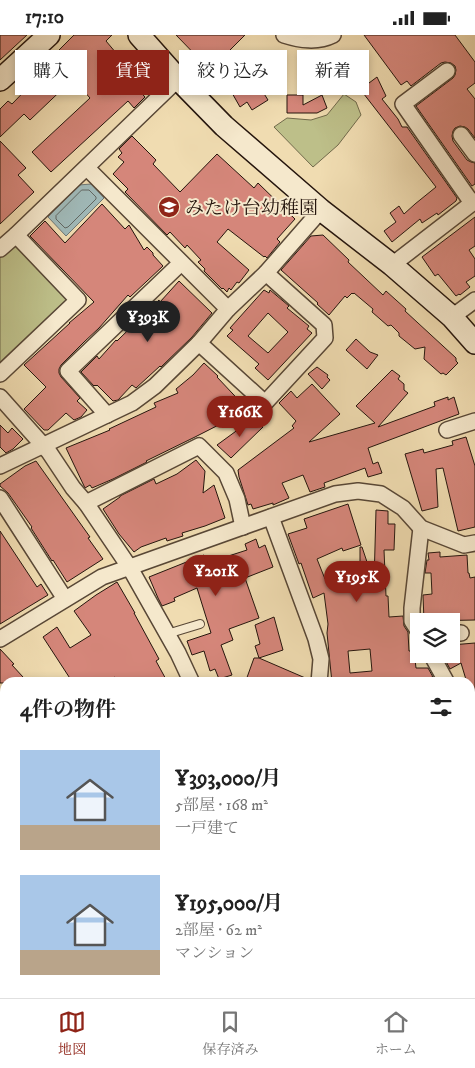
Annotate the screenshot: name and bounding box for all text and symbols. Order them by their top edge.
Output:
text: 17:10 [25,6,64,29]
chip: 購入 [15,50,87,95]
chip: 賃貸 [97,50,169,95]
chip: 絞り込み [179,50,287,95]
chip: 新着 [297,50,369,95]
school or university icon: みたけ台幼稚園 [157,195,181,219]
place label: みたけ台幼稚園 [185,197,318,220]
pin: ¥393K [113,301,183,343]
text: ¥393K [127,307,169,327]
pin: ¥166K [205,395,275,438]
text: ¥166K [218,402,262,422]
pin: ¥201K [181,555,251,597]
text: ¥201K [194,561,238,581]
pin: ¥195K [322,561,392,603]
text: ¥195K [335,567,379,587]
map controls [410,613,460,663]
button: layers [410,613,460,663]
icon: filters [427,693,455,721]
text: 4件の物件 [20,697,116,723]
text: ¥393,000/月 [175,766,282,792]
icon: home [60,770,120,830]
text: 5部屋 · 168 m² [175,795,268,815]
text: 一戸建て [175,818,239,838]
text: ¥195,000/月 [175,891,283,917]
icon: home [60,895,120,955]
text: 2部屋 · 62 m² [175,920,262,940]
text: マンション [175,943,254,963]
tab: 地図 [58,1008,86,1059]
tab: 保存済み [202,1008,258,1059]
tab: ホーム [375,1008,417,1059]

